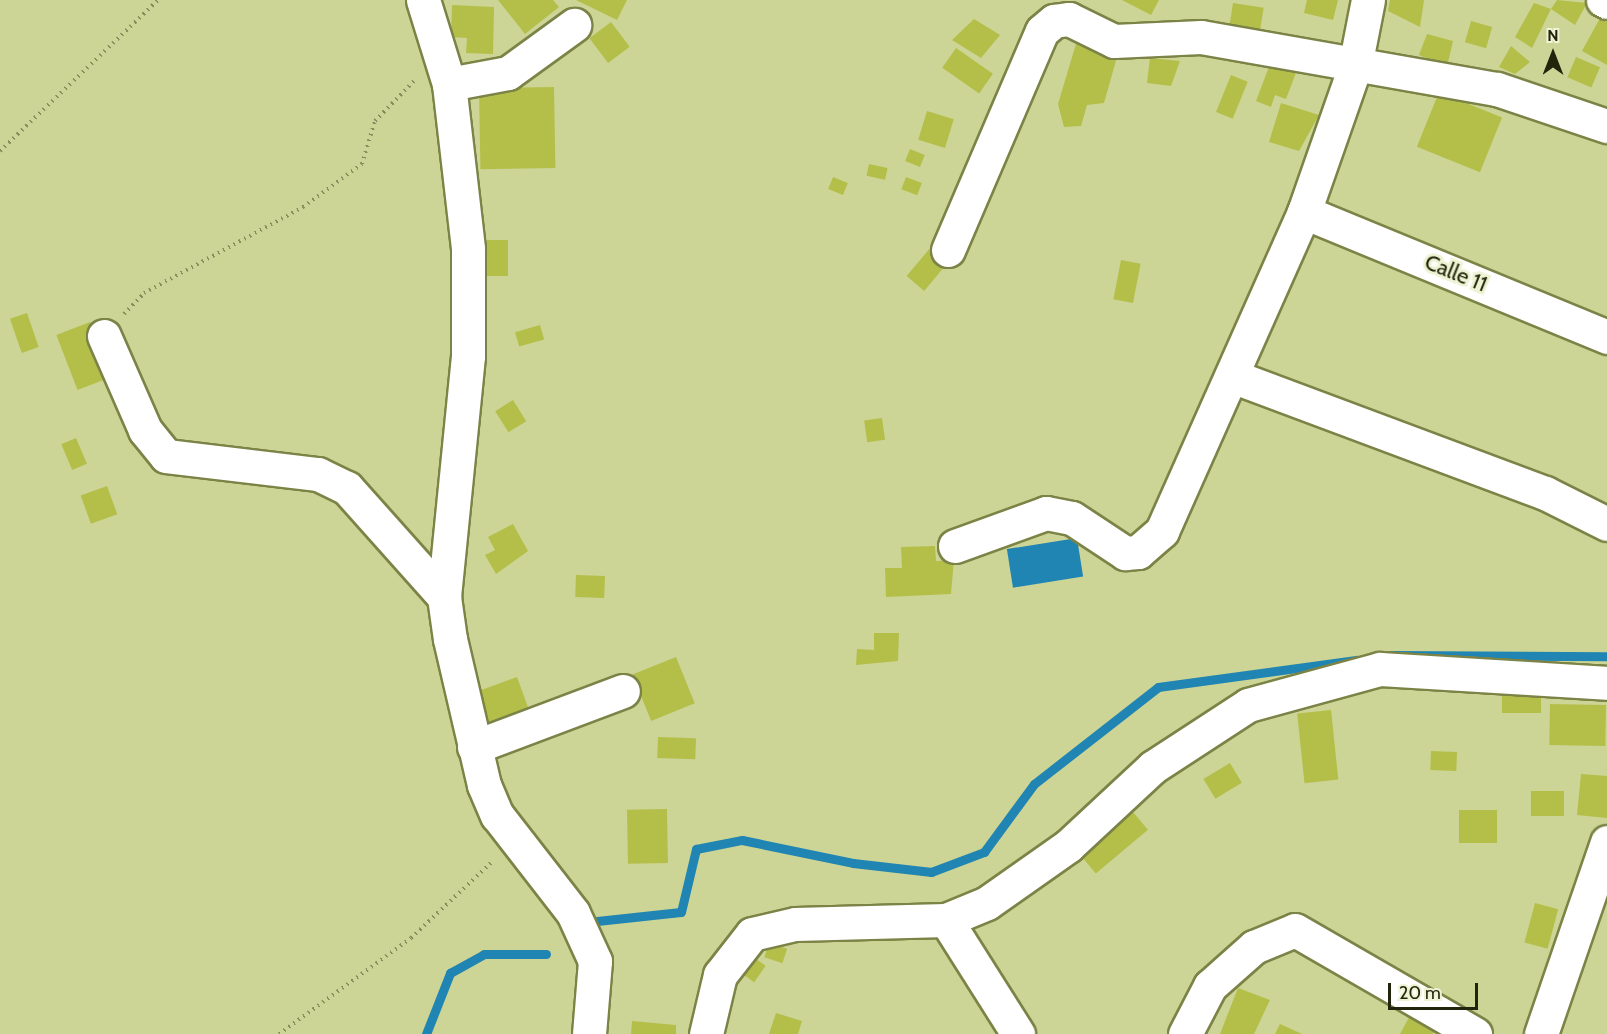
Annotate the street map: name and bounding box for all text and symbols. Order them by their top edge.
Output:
north arrow [1523,24,1583,84]
text: N [1547,26,1559,45]
street label: Calle 11 [1421,249,1491,297]
scale bar [1391,971,1481,1009]
text: 20 m [1399,982,1441,1004]

